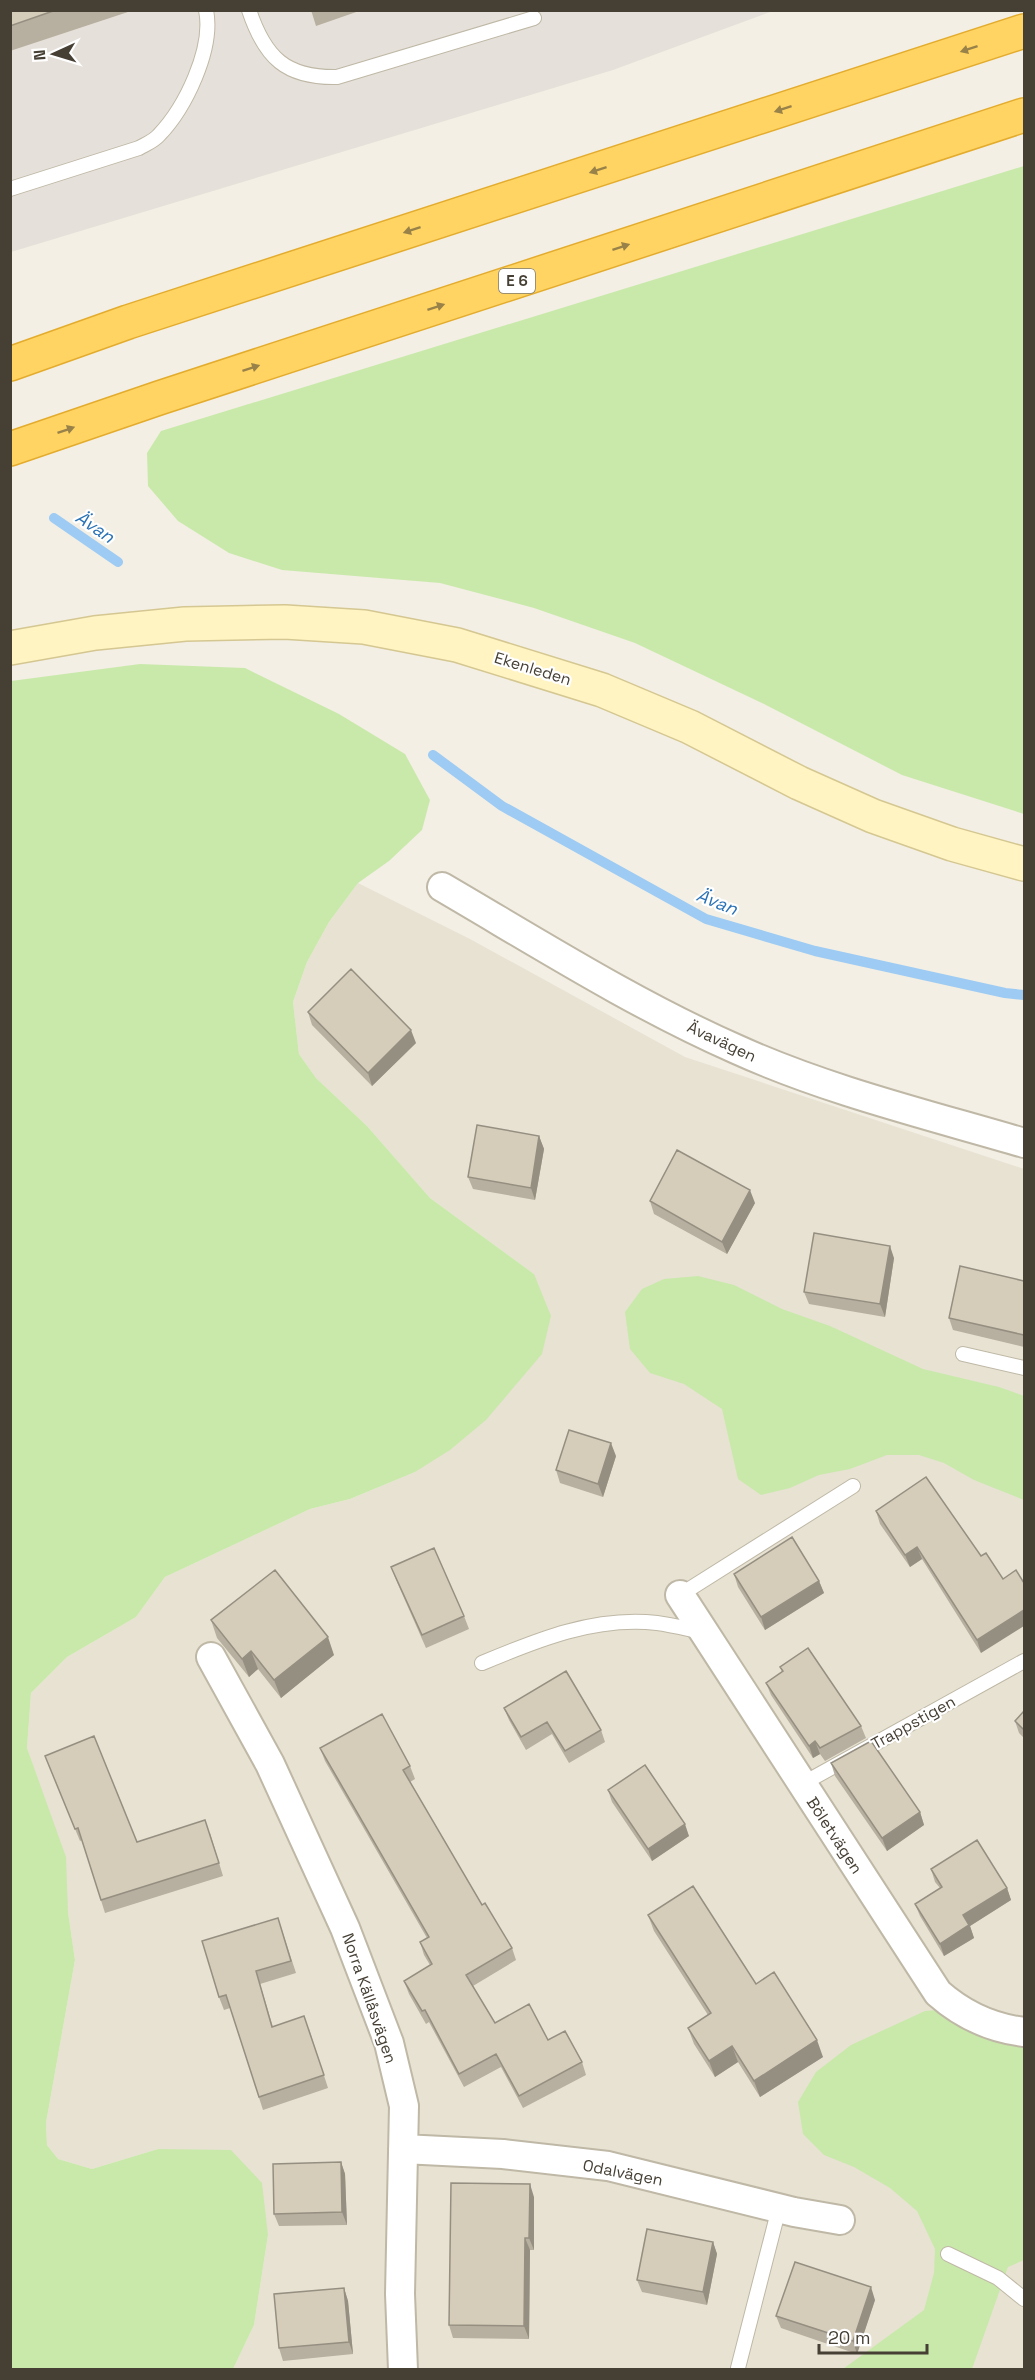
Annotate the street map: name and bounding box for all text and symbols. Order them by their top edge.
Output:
north arrow [24,24,84,84]
one-way arrow [960,45,978,54]
text: N [29,49,50,61]
one-way arrow [774,105,792,114]
one-way arrow [589,165,607,175]
one-way arrow [403,226,421,235]
one-way arrow [612,241,630,251]
road number: E 6 [499,269,535,293]
one-way arrow [427,302,445,312]
one-way arrow [242,363,260,372]
one-way arrow [57,425,75,435]
water label: Ävan [72,505,120,548]
street label: Ekenleden [492,647,574,690]
water label: Ävan [693,883,742,920]
street label: Ävavägen [684,1016,760,1067]
street label: Trappstigen [868,1691,959,1754]
street label: Böletvägen [802,1793,867,1878]
street label: Norra Källåsvägen [337,1930,402,2066]
street label: Odalvägen [581,2154,665,2191]
scale bar [819,2317,927,2355]
text: 20 m [828,2326,871,2349]

